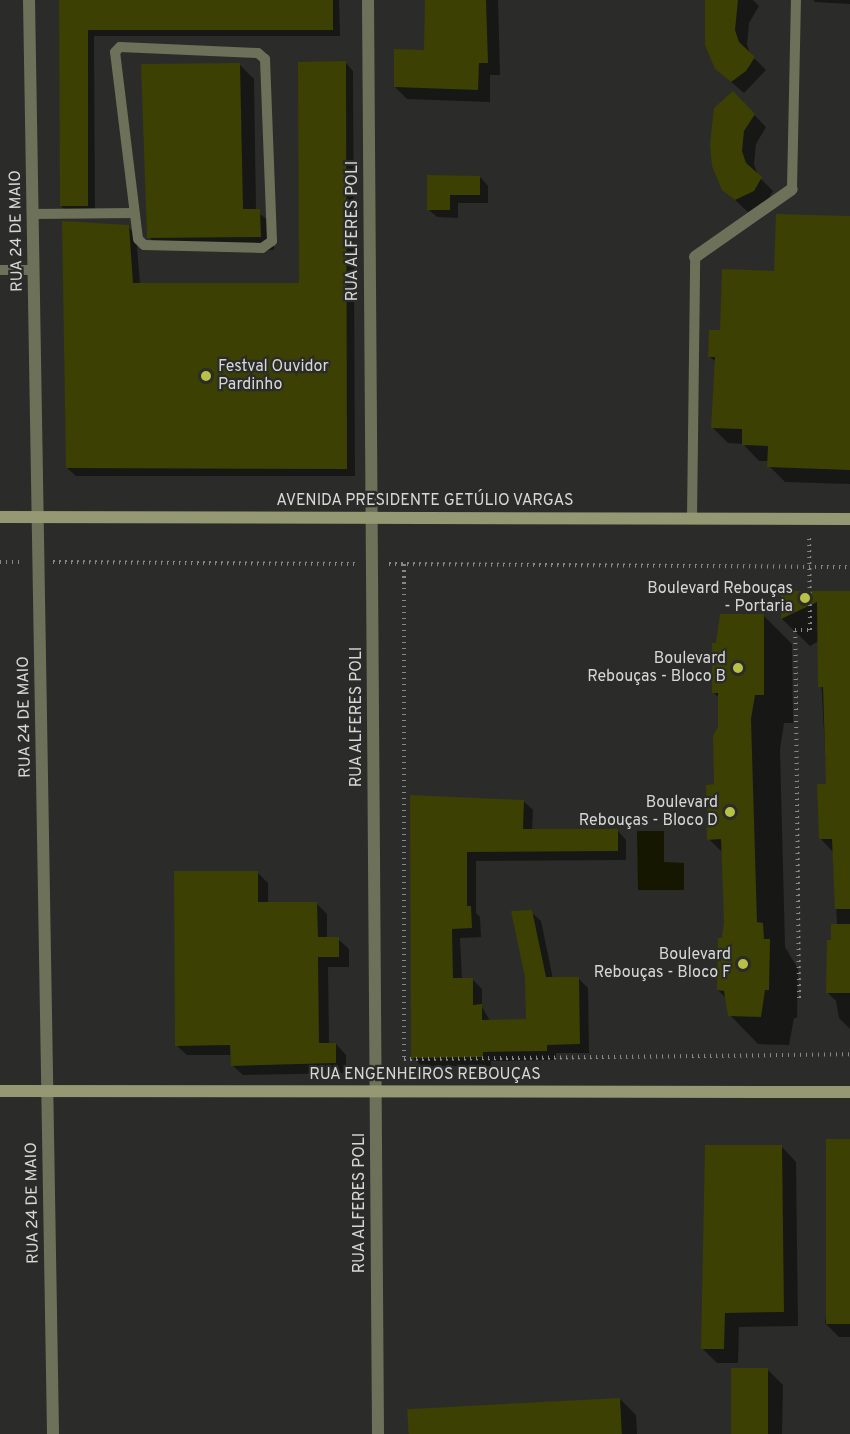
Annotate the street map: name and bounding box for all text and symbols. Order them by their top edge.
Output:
street label: RUA ALFERES POLI [343,160,363,302]
street label: RUA 24 DE MAIO [6,170,28,292]
place label: Festval Ouvidor Pardinho [218,357,329,395]
marker: Festval Ouvidor Pardinho [199,369,213,383]
street label: AVENIDA PRESIDENTE GETÚLIO VARGAS [276,491,574,511]
place label: Boulevard Rebouças - Portaria [647,579,793,617]
marker: Boulevard Rebouças - Portaria [798,591,812,605]
street label: RUA ALFERES POLI [347,646,367,788]
place label: Boulevard Rebouças - Bloco B [587,649,726,687]
street label: RUA 24 DE MAIO [14,656,36,778]
marker: Boulevard Rebouças - Bloco B [731,661,745,675]
place label: Boulevard Rebouças - Bloco D [579,793,718,831]
marker: Boulevard Rebouças - Bloco D [723,805,737,819]
place label: Boulevard Rebouças - Bloco F [594,945,731,983]
marker: Boulevard Rebouças - Bloco F [736,957,750,971]
street label: RUA ENGENHEIROS REBOUÇAS [309,1065,541,1085]
street label: RUA ALFERES POLI [350,1132,370,1274]
street label: RUA 24 DE MAIO [22,1142,44,1264]

